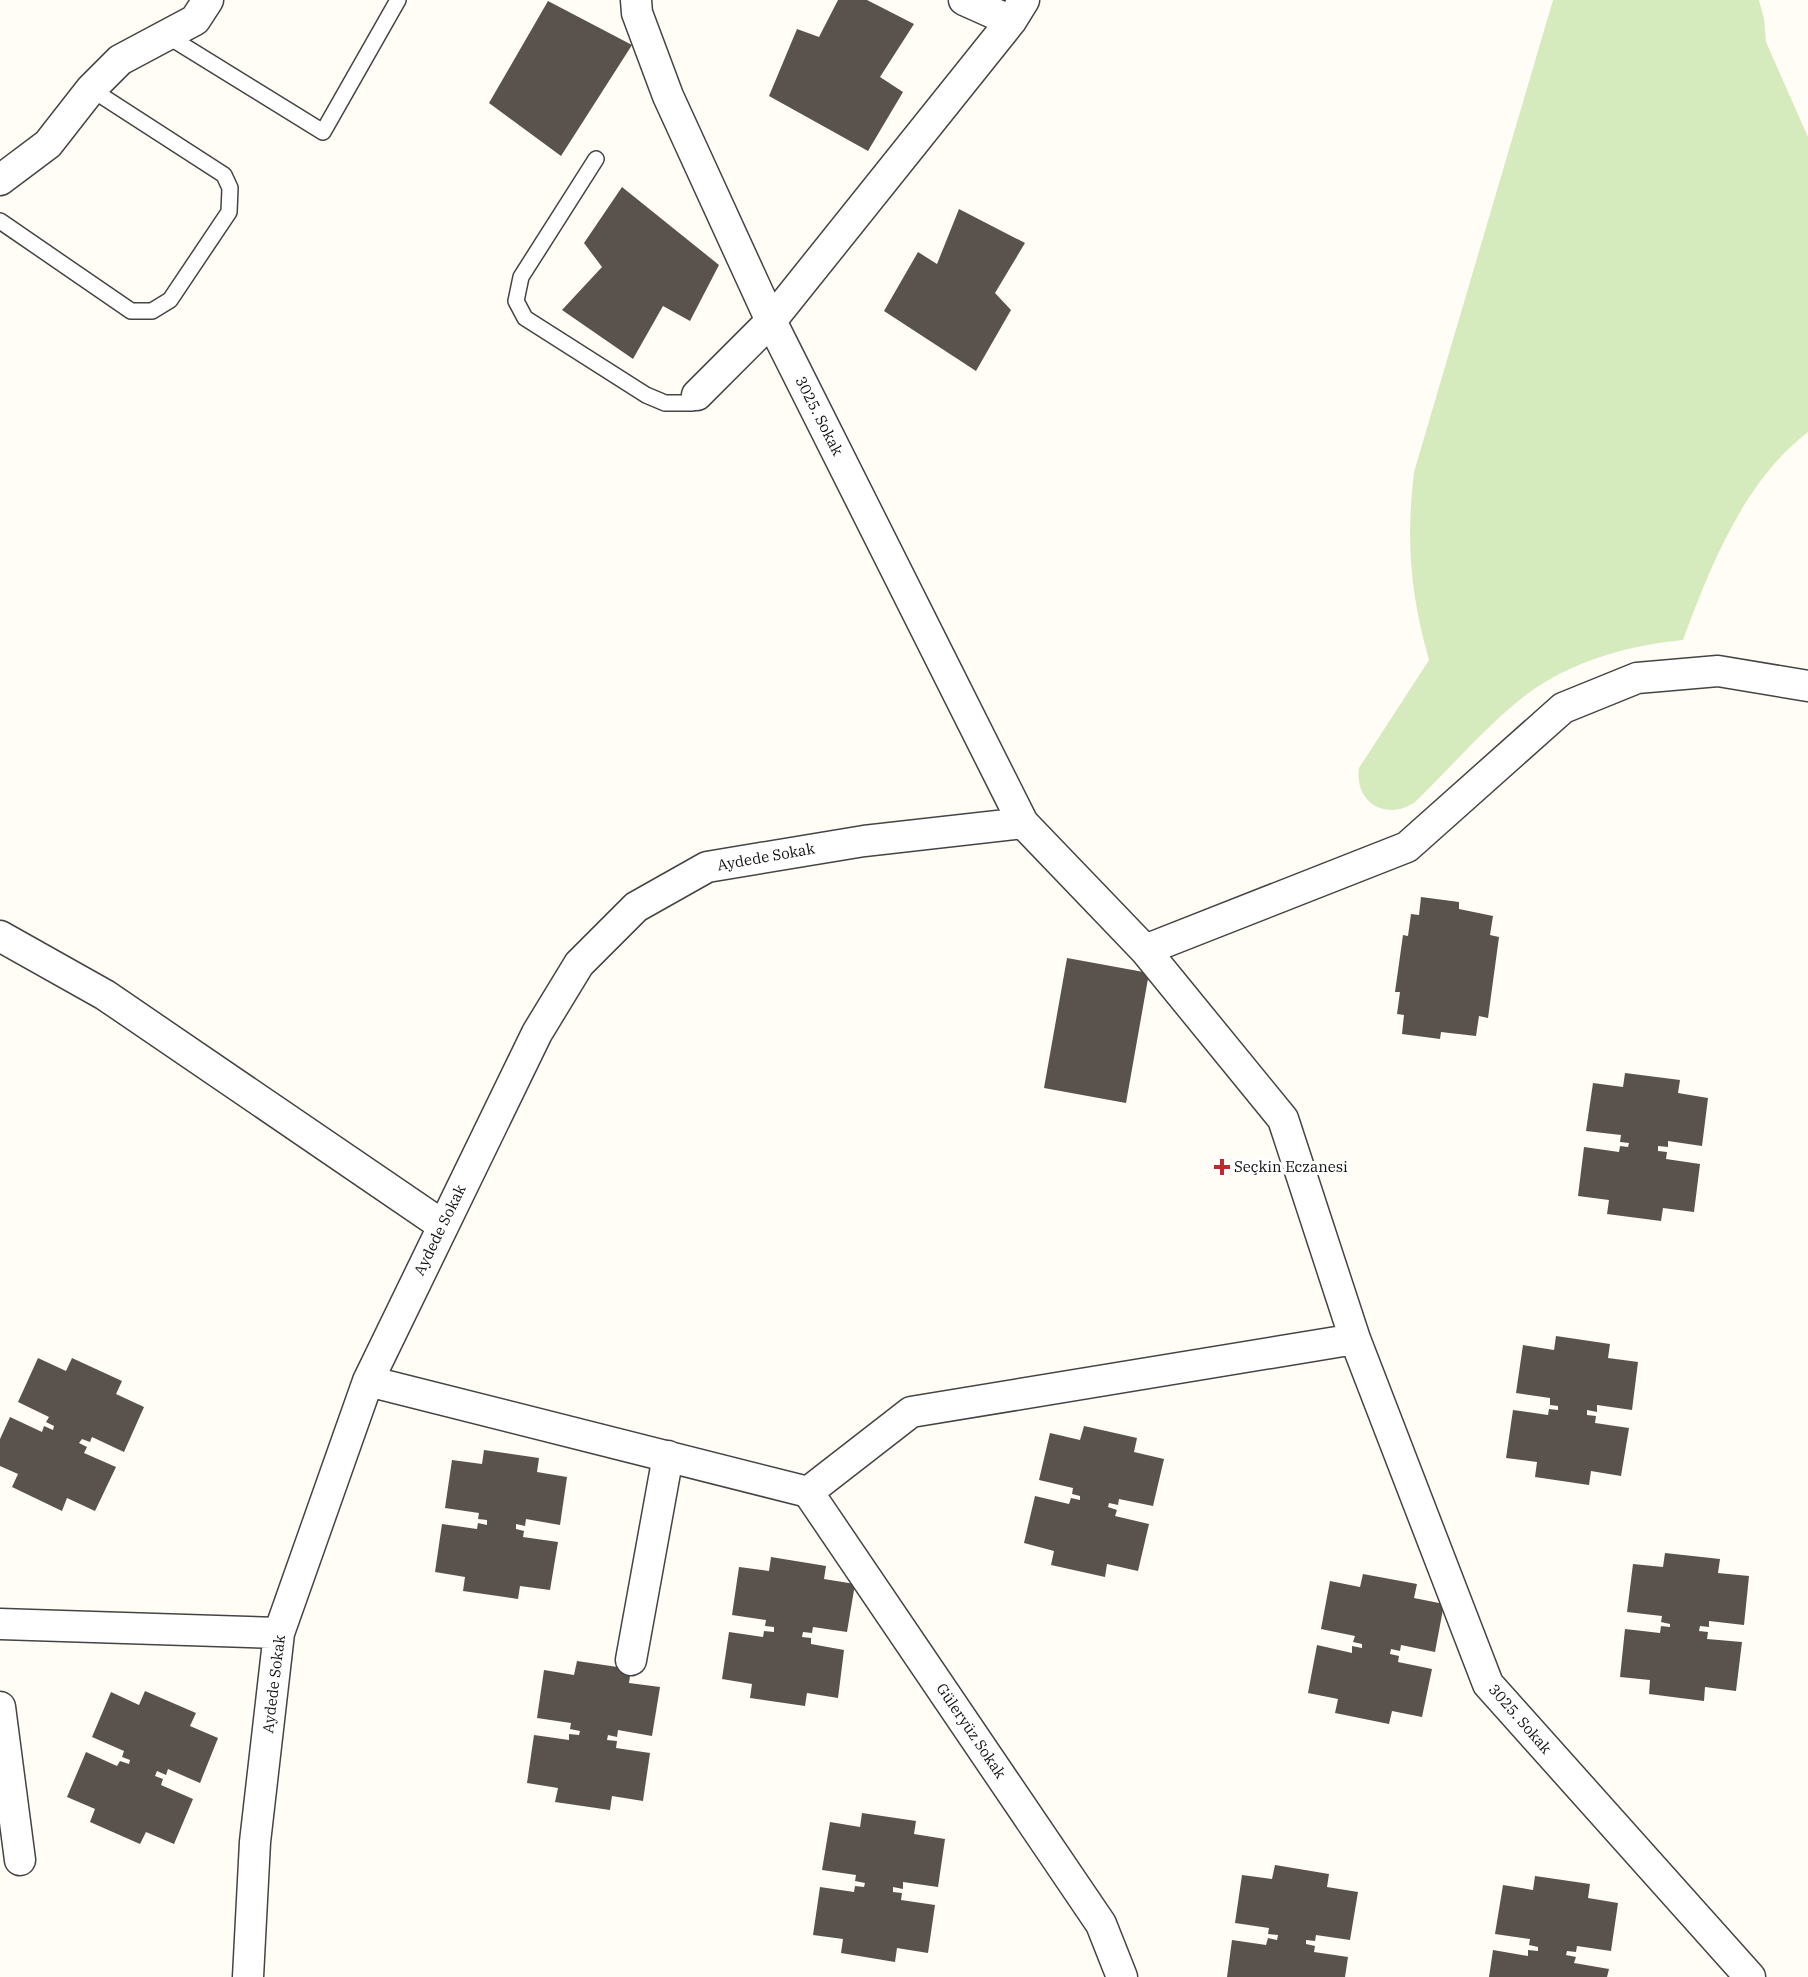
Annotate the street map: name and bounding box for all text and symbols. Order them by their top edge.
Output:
street label: 3025. Sokak [791,373,848,459]
street label: Aydede Sokak [716,839,816,874]
place label: Seçkin Eczanesi [1234,1157,1348,1176]
marker: Seçkin Eczanesi [1215,1160,1229,1174]
street label: Aydede Sokak [409,1181,470,1278]
street label: Aydede Sokak [258,1633,289,1734]
street label: Güleryüz Sokak [932,1679,1010,1782]
street label: 3025. Sokak [1485,1680,1556,1758]

